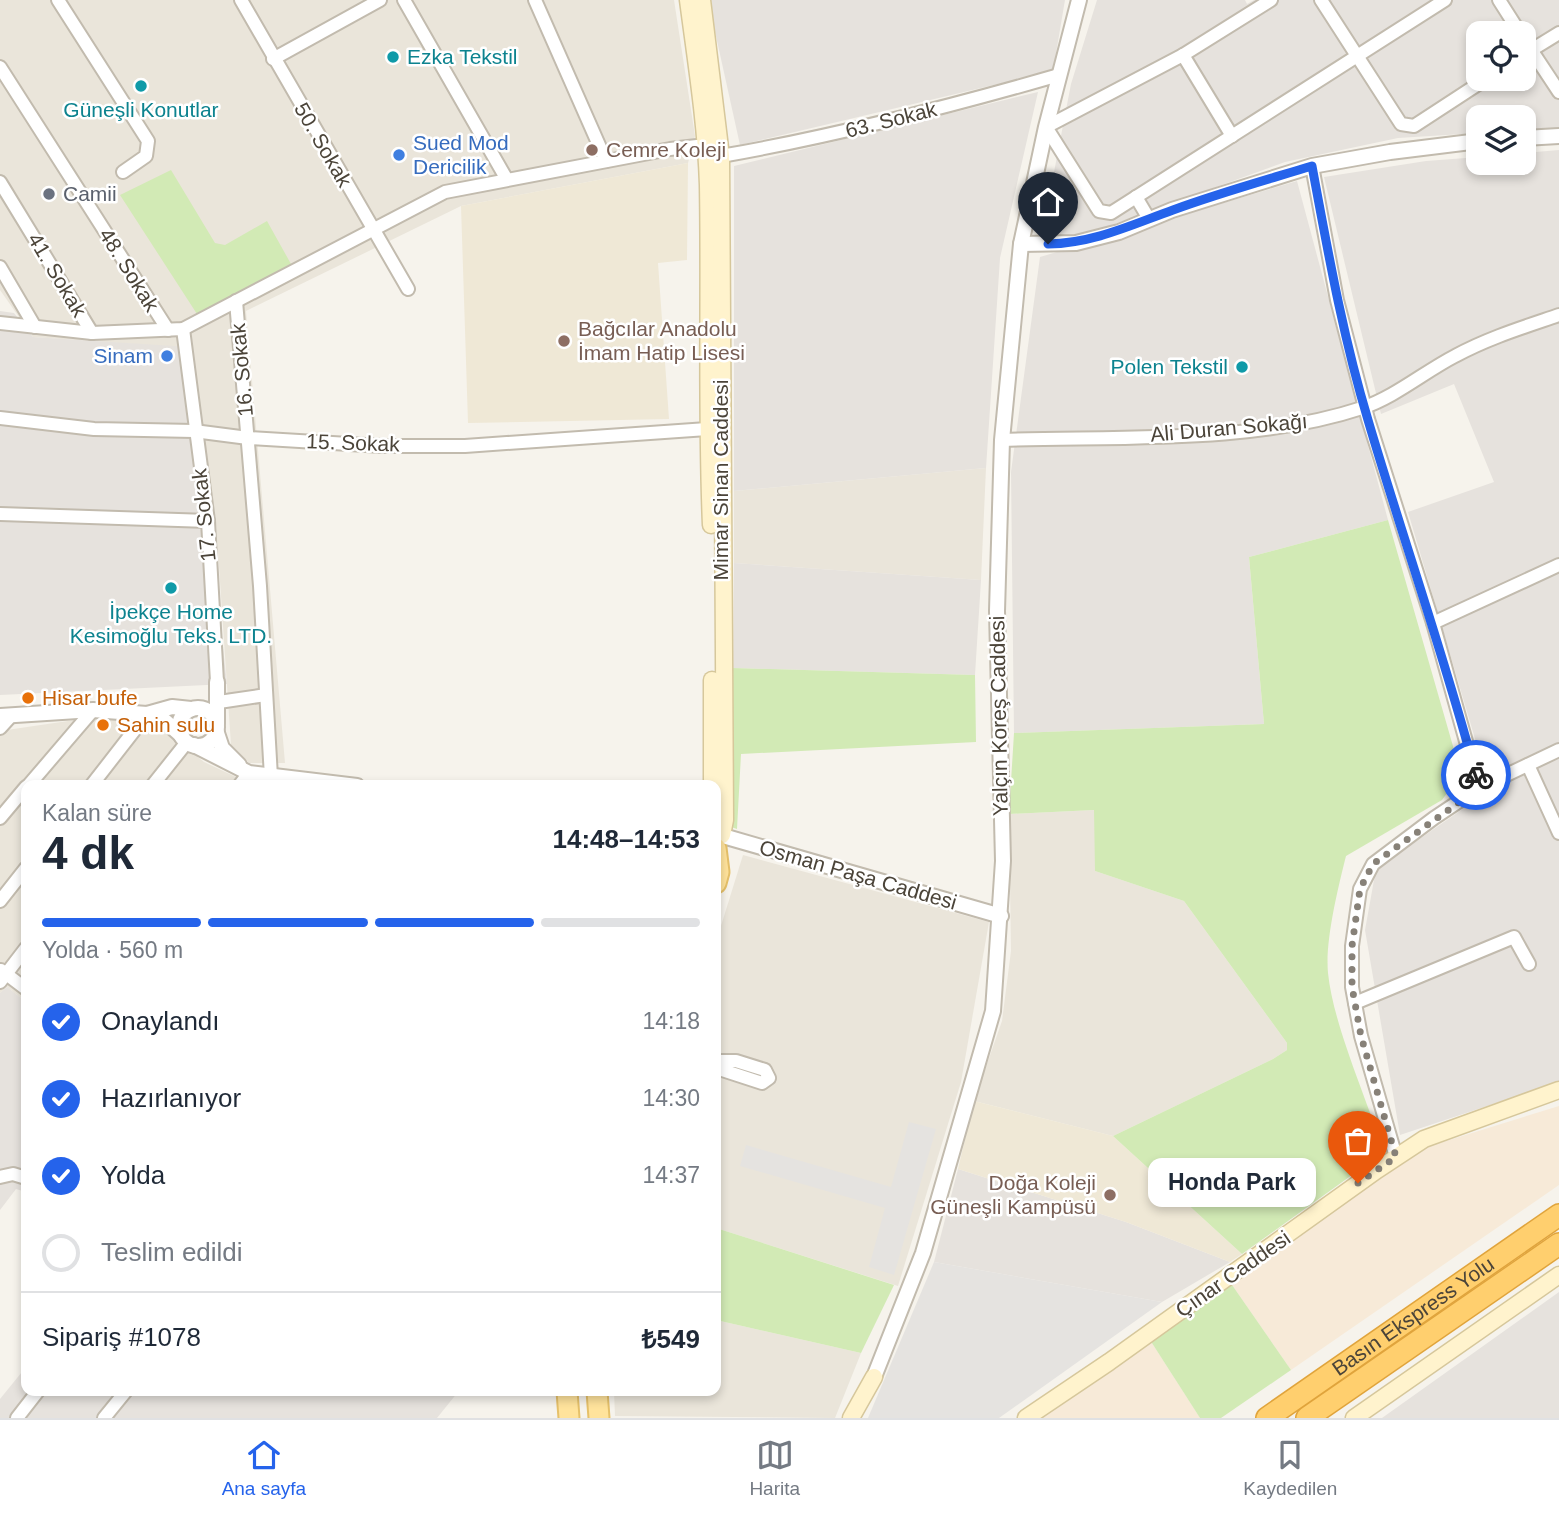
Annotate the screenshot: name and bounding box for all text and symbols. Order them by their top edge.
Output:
map controls [1466,21,1536,175]
button: locate [1466,21,1536,91]
place label: Ezka Tekstil [407,45,518,68]
marker: Ezka Tekstil [385,49,401,65]
marker: Güneşli Konutlar [133,78,149,94]
street label: 63. Sokak [843,97,939,142]
place label: Güneşli Konutlar [63,98,219,121]
street label: 50. Sokak [290,99,357,191]
button: layers [1466,105,1536,175]
place label: Sued Mod Dericilik [413,131,509,178]
place label: Cemre Koleji [606,138,726,161]
marker: Cemre Koleji [584,142,600,158]
marker: Sued Mod Dericilik [391,147,407,163]
pin [1018,172,1078,244]
place label: Camii [63,182,117,205]
icon: home [1029,183,1067,221]
marker: Camii [41,186,57,202]
street label: 48. Sokak [95,224,164,316]
street label: 41. Sokak [24,229,92,321]
place label: Bağcılar Anadolu İmam Hatip Lisesi [578,317,745,364]
street label: 16. Sokak [226,322,257,418]
marker: Bağcılar Anadolu İmam Hatip Lisesi [556,333,572,349]
place label: Sinam [93,344,153,367]
marker: Sinam [159,348,175,364]
place label: Polen Tekstil [1110,355,1228,378]
marker: Polen Tekstil [1234,359,1250,375]
street label: Mimar Sinan Caddesi [709,380,732,580]
street label: Ali Duran Sokağı [1149,409,1308,446]
street label: 15. Sokak [306,429,401,456]
street label: 17. Sokak [187,467,220,563]
marker: İpekçe Home Kesimoğlu Teks. LTD. [163,580,179,596]
place label: İpekçe Home Kesimoğlu Teks. LTD. [70,600,272,647]
street label: Yalçın Koreş Caddesi [985,616,1012,816]
place label: Hisar bufe [42,686,138,709]
marker: Hisar bufe [20,690,36,706]
place label: Sahin sulu [117,713,215,736]
marker: Sahin sulu [95,717,111,733]
courier [1441,740,1511,810]
icon: bike [1457,756,1495,794]
text: Kalan süre [42,800,152,826]
text: 14:48–14:53 [553,824,700,854]
text: 4 dk [42,827,134,879]
street label: Osman Paşa Caddesi [757,835,959,914]
text: Yolda · 560 m [42,937,183,963]
icon: check [42,1003,80,1041]
text: Onaylandı [101,1006,220,1036]
text: 14:18 [642,1008,700,1034]
icon: check [42,1080,80,1118]
text: Hazırlanıyor [101,1083,241,1113]
text: 14:30 [642,1085,700,1111]
pin [1328,1111,1388,1183]
icon: bag [1339,1122,1377,1160]
icon: check [42,1157,80,1195]
callout: Honda Park [1148,1158,1316,1208]
text: Yolda [101,1160,165,1190]
text: 14:37 [642,1162,700,1188]
text: Honda Park [1168,1169,1296,1195]
place label: Doğa Koleji Güneşli Kampüsü [930,1171,1096,1218]
marker: Doğa Koleji Güneşli Kampüsü [1102,1187,1118,1203]
street label: Çınar Caddesi [1171,1226,1294,1322]
text: Teslim edildi [101,1237,243,1267]
street label: Basın Ekspress Yolu [1328,1252,1498,1380]
text: Sipariş #1078 [42,1322,201,1352]
text: ₺549 [642,1324,700,1354]
tab: Ana sayfa [222,1436,306,1500]
tab: Harita [749,1436,800,1500]
tab: Kaydedilen [1243,1436,1337,1500]

